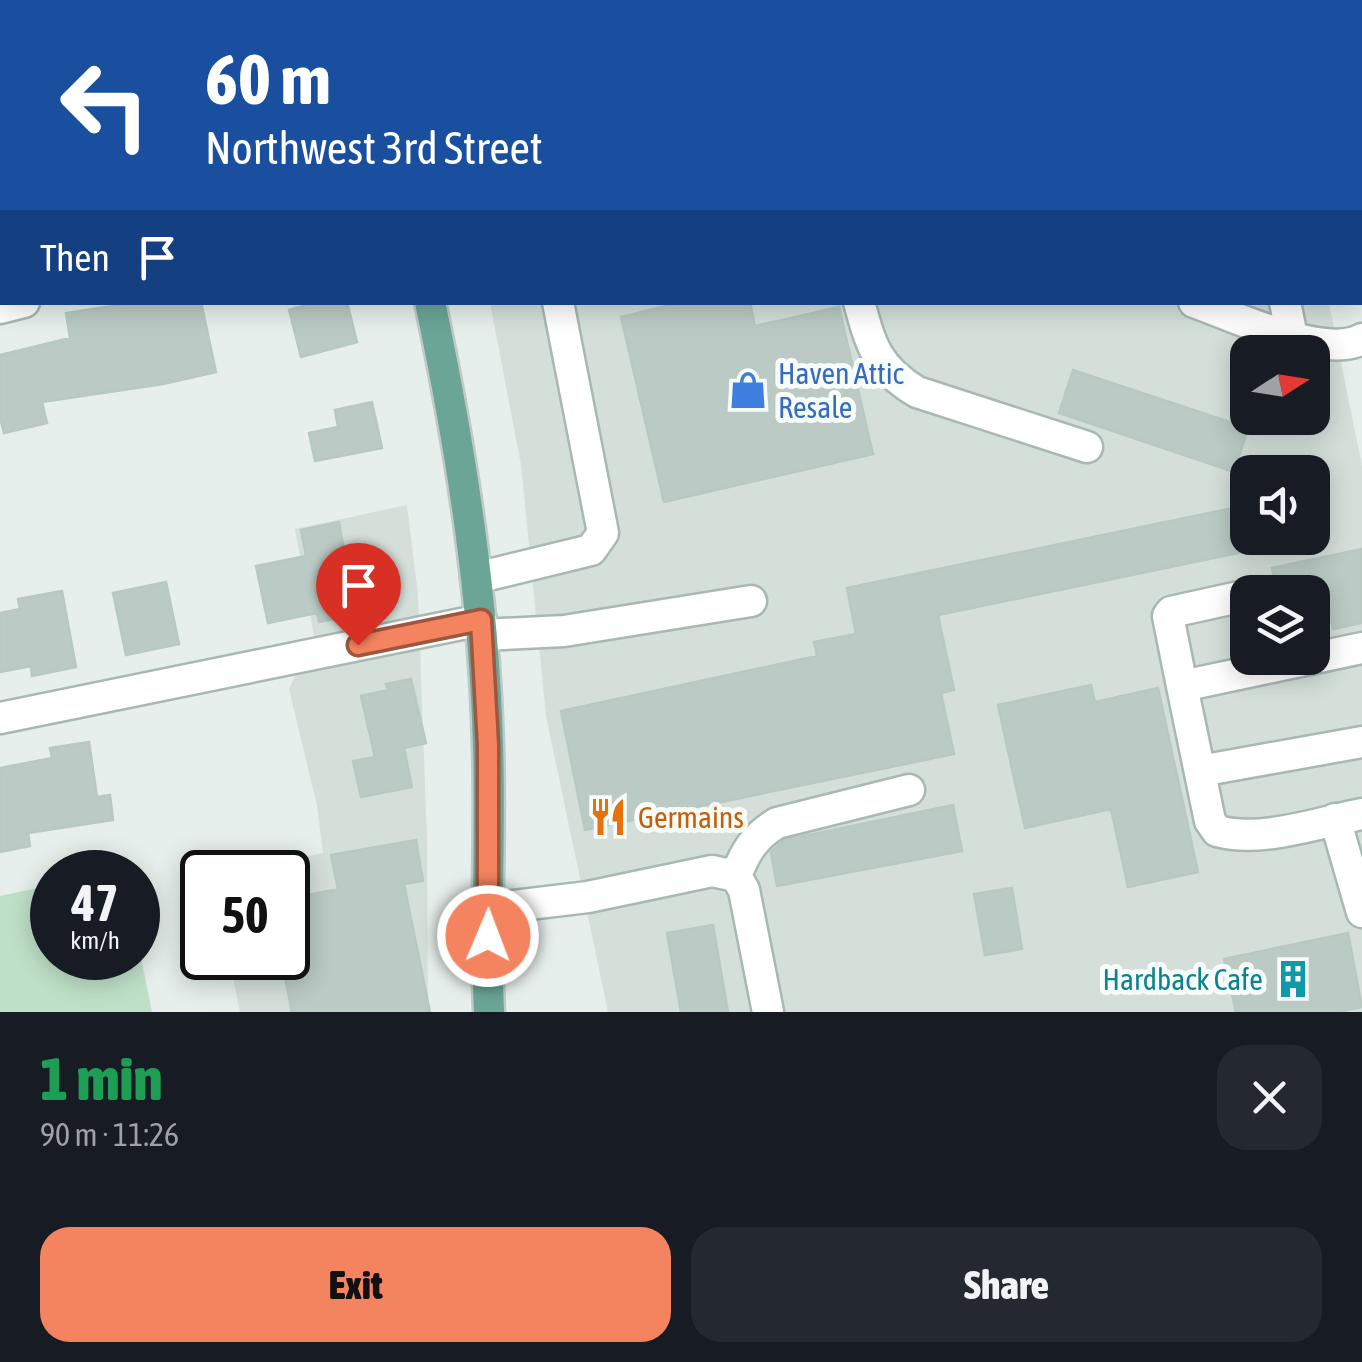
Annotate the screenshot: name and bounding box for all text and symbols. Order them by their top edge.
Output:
text: 60 m [205,39,331,119]
icon: left [40,40,170,170]
text: Northwest 3rd Street [205,122,543,174]
icon: arrive [130,230,185,285]
text: Then [40,236,110,279]
north arrow [1230,335,1330,435]
map controls [1230,335,1330,675]
place label: Haven Attic Resale [778,356,905,424]
shop icon: Haven Attic Resale [727,369,769,411]
button: sound [1230,455,1330,555]
pin [316,543,401,646]
icon: arrive [331,558,386,613]
button: layers [1230,575,1330,675]
restaurant icon: Germains [587,796,629,838]
place label: Germains [638,800,744,834]
speed limit sign: 50 [180,850,310,980]
text: 47 [71,874,118,932]
position arrow [436,884,540,988]
text: km/h [70,926,120,954]
building icon: Hardback Cafe [1272,958,1314,1000]
place label: Hardback Cafe [1103,962,1263,996]
text: 1 min [40,1044,163,1113]
button: close [1217,1045,1322,1150]
text: 90 m · 11:26 [40,1116,179,1153]
button: Exit [40,1227,671,1342]
button: Share [691,1227,1322,1342]

